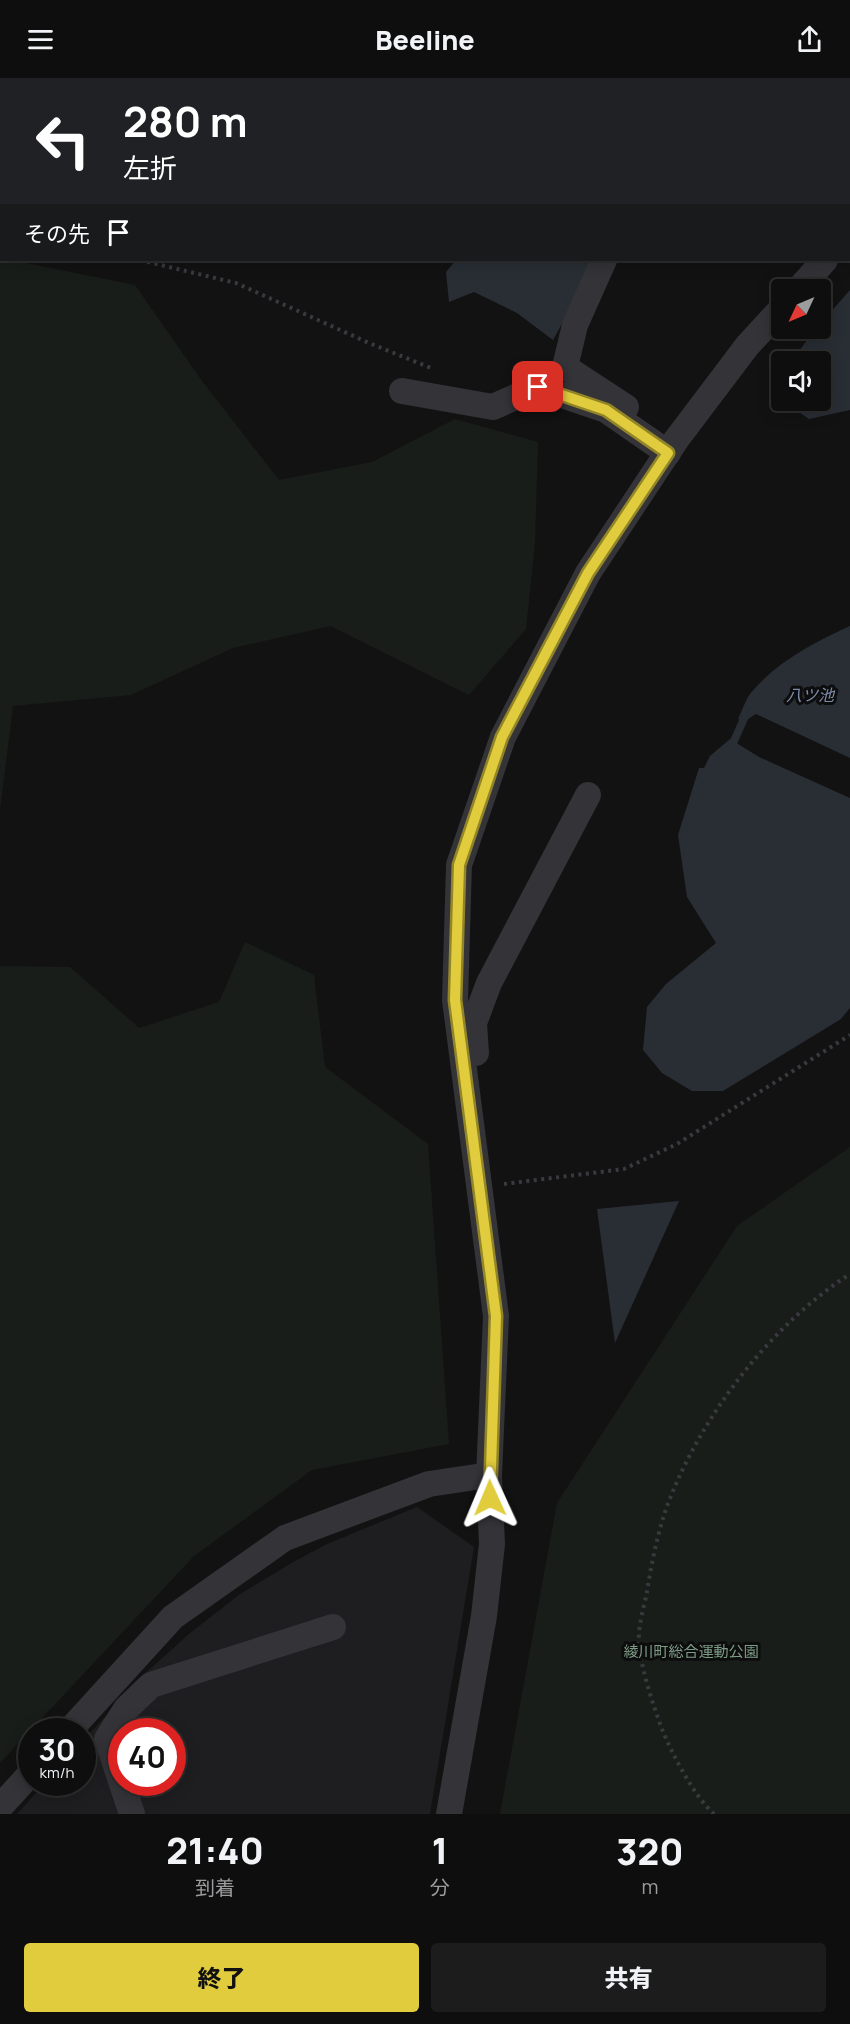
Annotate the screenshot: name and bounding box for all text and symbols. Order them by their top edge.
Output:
text: Beeline [375,21,475,58]
icon: menu [24,23,57,56]
icon: share [793,23,826,56]
text: 280 m [123,92,248,150]
icon: left [24,102,102,180]
text: 左折 [123,149,177,186]
icon: arrive [102,216,135,249]
text: その先 [24,219,90,249]
north arrow [771,279,831,339]
map controls [771,279,831,411]
button: sound [771,351,831,411]
pin [512,361,563,412]
icon: arrive [521,370,554,403]
water label: 八ツ池 [786,684,836,706]
position arrow [458,1466,522,1530]
park label: 綾川町総合運動公園 [623,1641,759,1662]
speed limit sign: 40 [108,1718,186,1796]
text: 30 [38,1729,76,1770]
text: km/h [40,1762,74,1783]
text: 21:40 [166,1826,264,1875]
text: 1 [432,1826,448,1875]
text: 320 [616,1827,684,1876]
text: m [641,1873,658,1900]
text: 到着 [195,1874,235,1901]
text: 分 [430,1874,450,1901]
button: 終了 [24,1943,419,2012]
button: 共有 [431,1943,826,2012]

